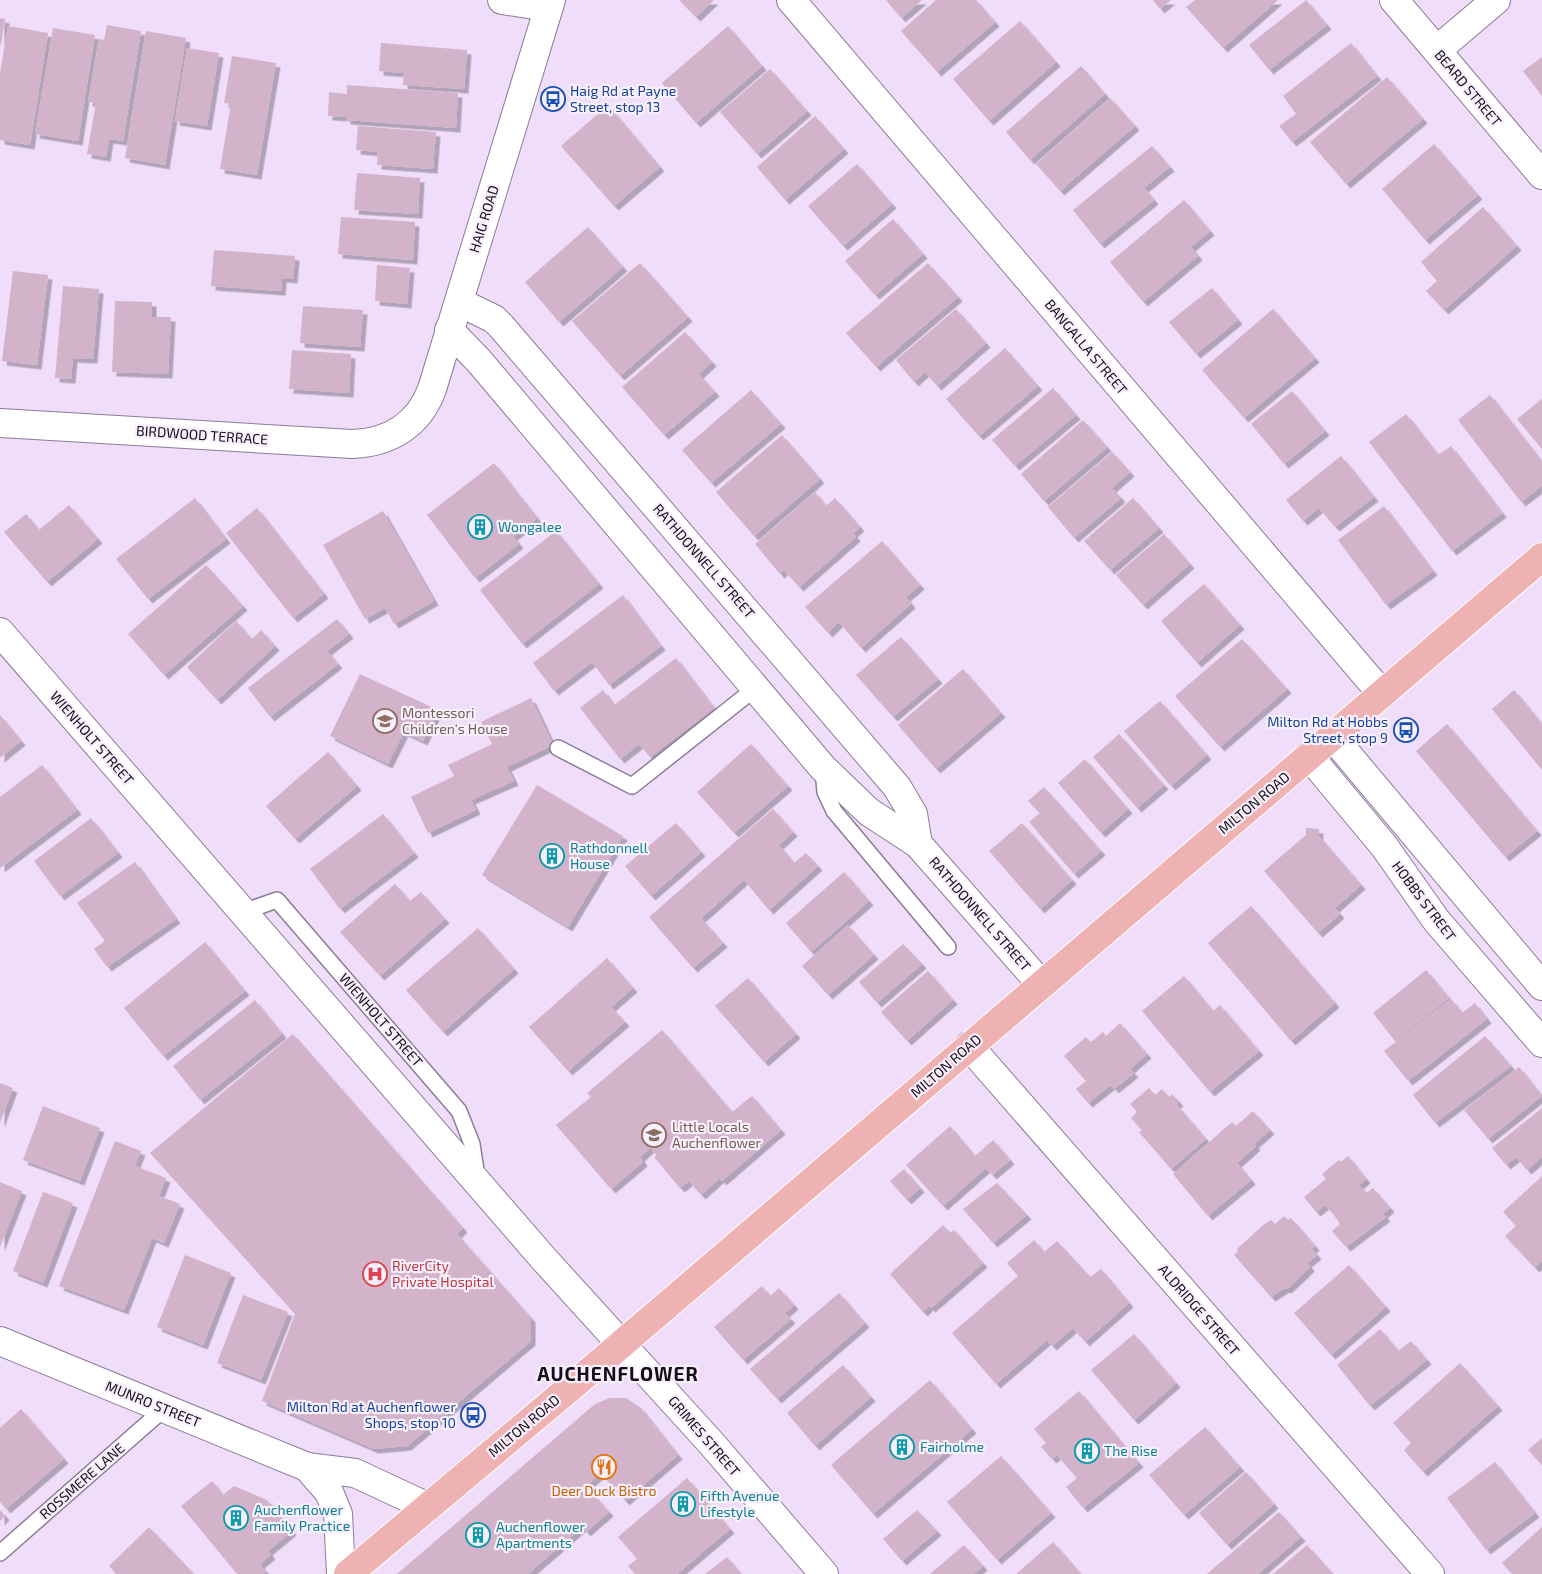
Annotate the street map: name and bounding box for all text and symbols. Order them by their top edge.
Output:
street label: BEARD STREET [1431,46,1505,129]
place label: Haig Rd at Payne Street, stop 13 [570,82,676,115]
bus stop icon: Haig Rd at Payne Street, stop 13 [540,86,566,112]
street label: HAIG ROAD [465,183,502,255]
street label: BANGALLA STREET [1042,296,1131,398]
street label: BIRDWOOD TERRACE [136,421,269,448]
street label: RATHDONNELL STREET [650,500,759,621]
building icon: Wongalee [467,514,493,540]
place label: Wongalee [498,518,562,535]
street label: WIENHOLT STREET [47,687,138,788]
place label: Montessori Children's House [402,704,508,737]
school or university icon: Montessori Children's House [372,708,398,734]
place label: Milton Rd at Hobbs Street, stop 9 [1267,713,1388,746]
bus stop icon: Milton Rd at Hobbs Street, stop 9 [1393,717,1419,743]
street label: MILTON ROAD [1215,768,1293,837]
place label: Rathdonnell House [570,839,649,872]
building icon: Rathdonnell House [539,843,565,869]
street label: RATHDONNELL STREET [926,853,1035,974]
street label: HOBBS STREET [1389,857,1460,944]
street label: WIENHOLT STREET [336,969,427,1070]
street label: MILTON ROAD [907,1030,984,1101]
place label: Little Locals Auchenflower [672,1118,762,1151]
school or university icon: Little Locals Auchenflower [641,1122,667,1148]
place label: RiverCity Private Hospital [392,1257,494,1290]
hospital icon: RiverCity Private Hospital [362,1261,388,1287]
street label: ALDRIDGE STREET [1155,1261,1244,1359]
district label: AUCHENFLOWER [537,1362,699,1385]
street label: MUNRO STREET [103,1377,203,1430]
street label: MILTON ROAD [485,1391,563,1460]
street label: GRIMES STREET [665,1392,744,1479]
place label: Milton Rd at Auchenflower Shops, stop 10 [287,1398,456,1431]
bus stop icon: Milton Rd at Auchenflower Shops, stop 10 [460,1402,486,1428]
building icon: Fairholme [889,1434,915,1460]
place label: Fairholme [920,1438,984,1455]
building icon: The Rise [1074,1438,1100,1464]
street label: ROSSMERE LANE [36,1439,128,1522]
place label: The Rise [1104,1442,1158,1459]
restaurant icon: Deer Duck Bistro [591,1454,617,1480]
place label: Deer Duck Bistro [552,1482,657,1499]
place label: Fifth Avenue Lifestyle [700,1487,780,1520]
building icon: Fifth Avenue Lifestyle [670,1491,696,1517]
place label: Auchenflower Family Practice [254,1501,350,1534]
building icon: Auchenflower Family Practice [223,1505,249,1531]
place label: Auchenflower Apartments [496,1518,586,1551]
building icon: Auchenflower Apartments [465,1522,491,1548]

